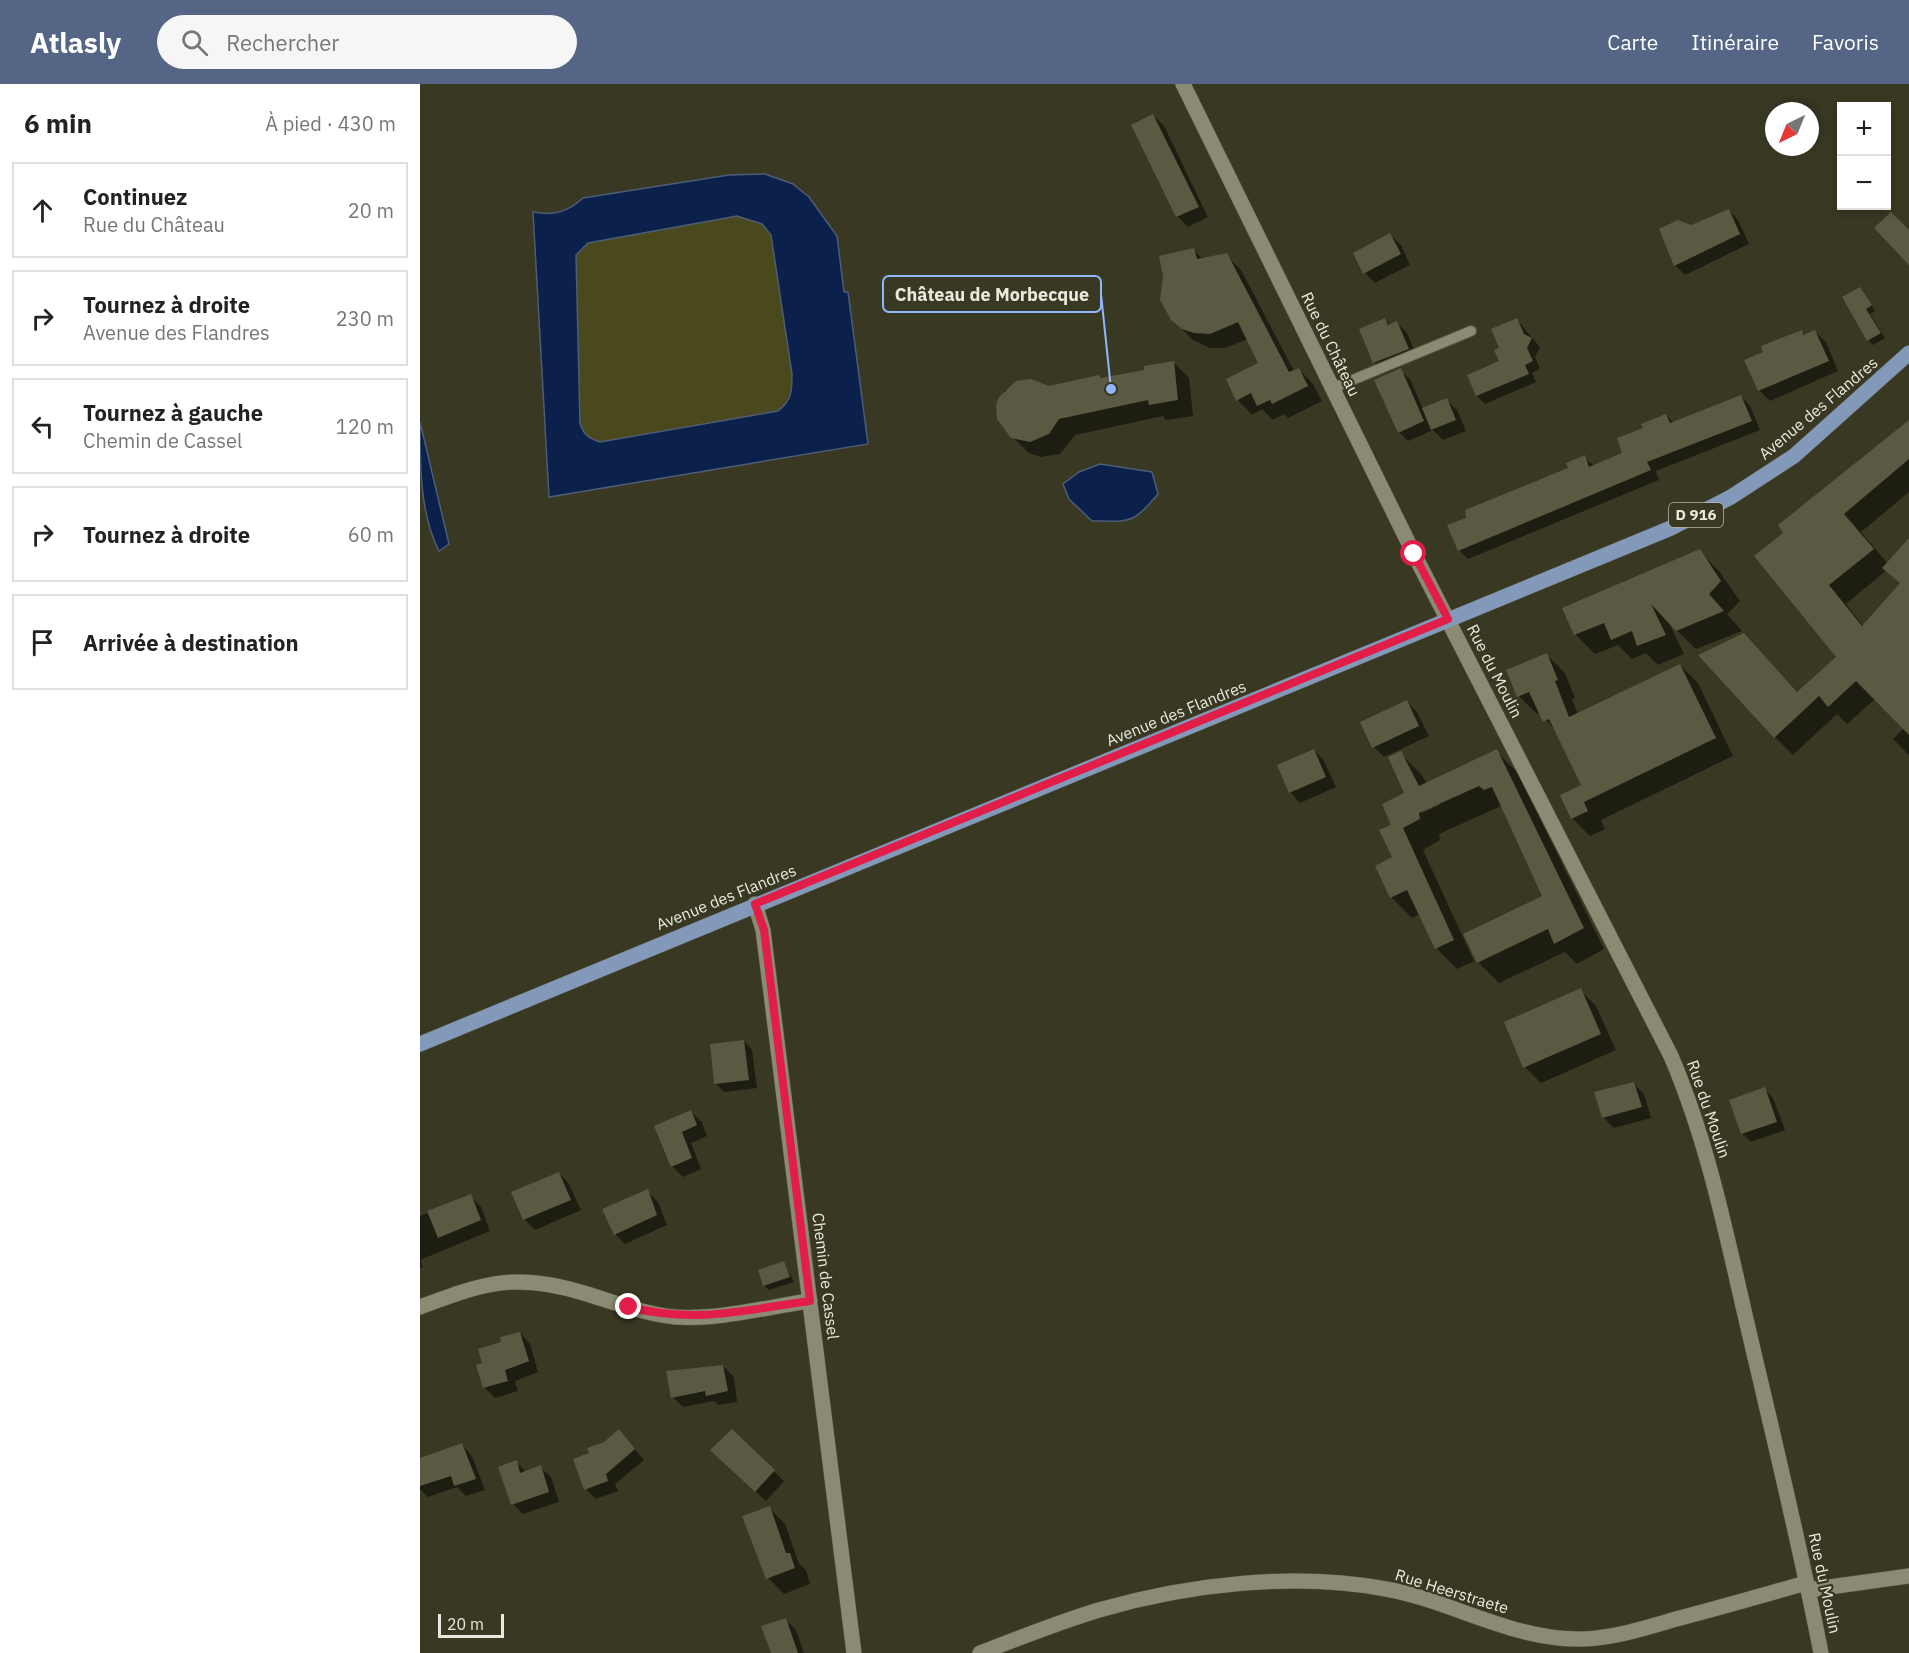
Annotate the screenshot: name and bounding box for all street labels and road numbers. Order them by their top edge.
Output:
street label: Rue du Château [1297,289,1365,399]
street label: Avenue des Flandres [1754,352,1882,464]
road number: D 916 [1669,503,1723,527]
street label: Rue du Moulin [1463,621,1527,721]
street label: Avenue des Flandres [1103,676,1249,750]
street label: Avenue des Flandres [653,860,799,934]
street label: Rue du Moulin [1683,1057,1735,1161]
street label: Chemin de Cassel [808,1211,844,1341]
street label: Rue du Moulin [1805,1531,1845,1635]
street label: Rue Heerstraete [1393,1564,1511,1618]

